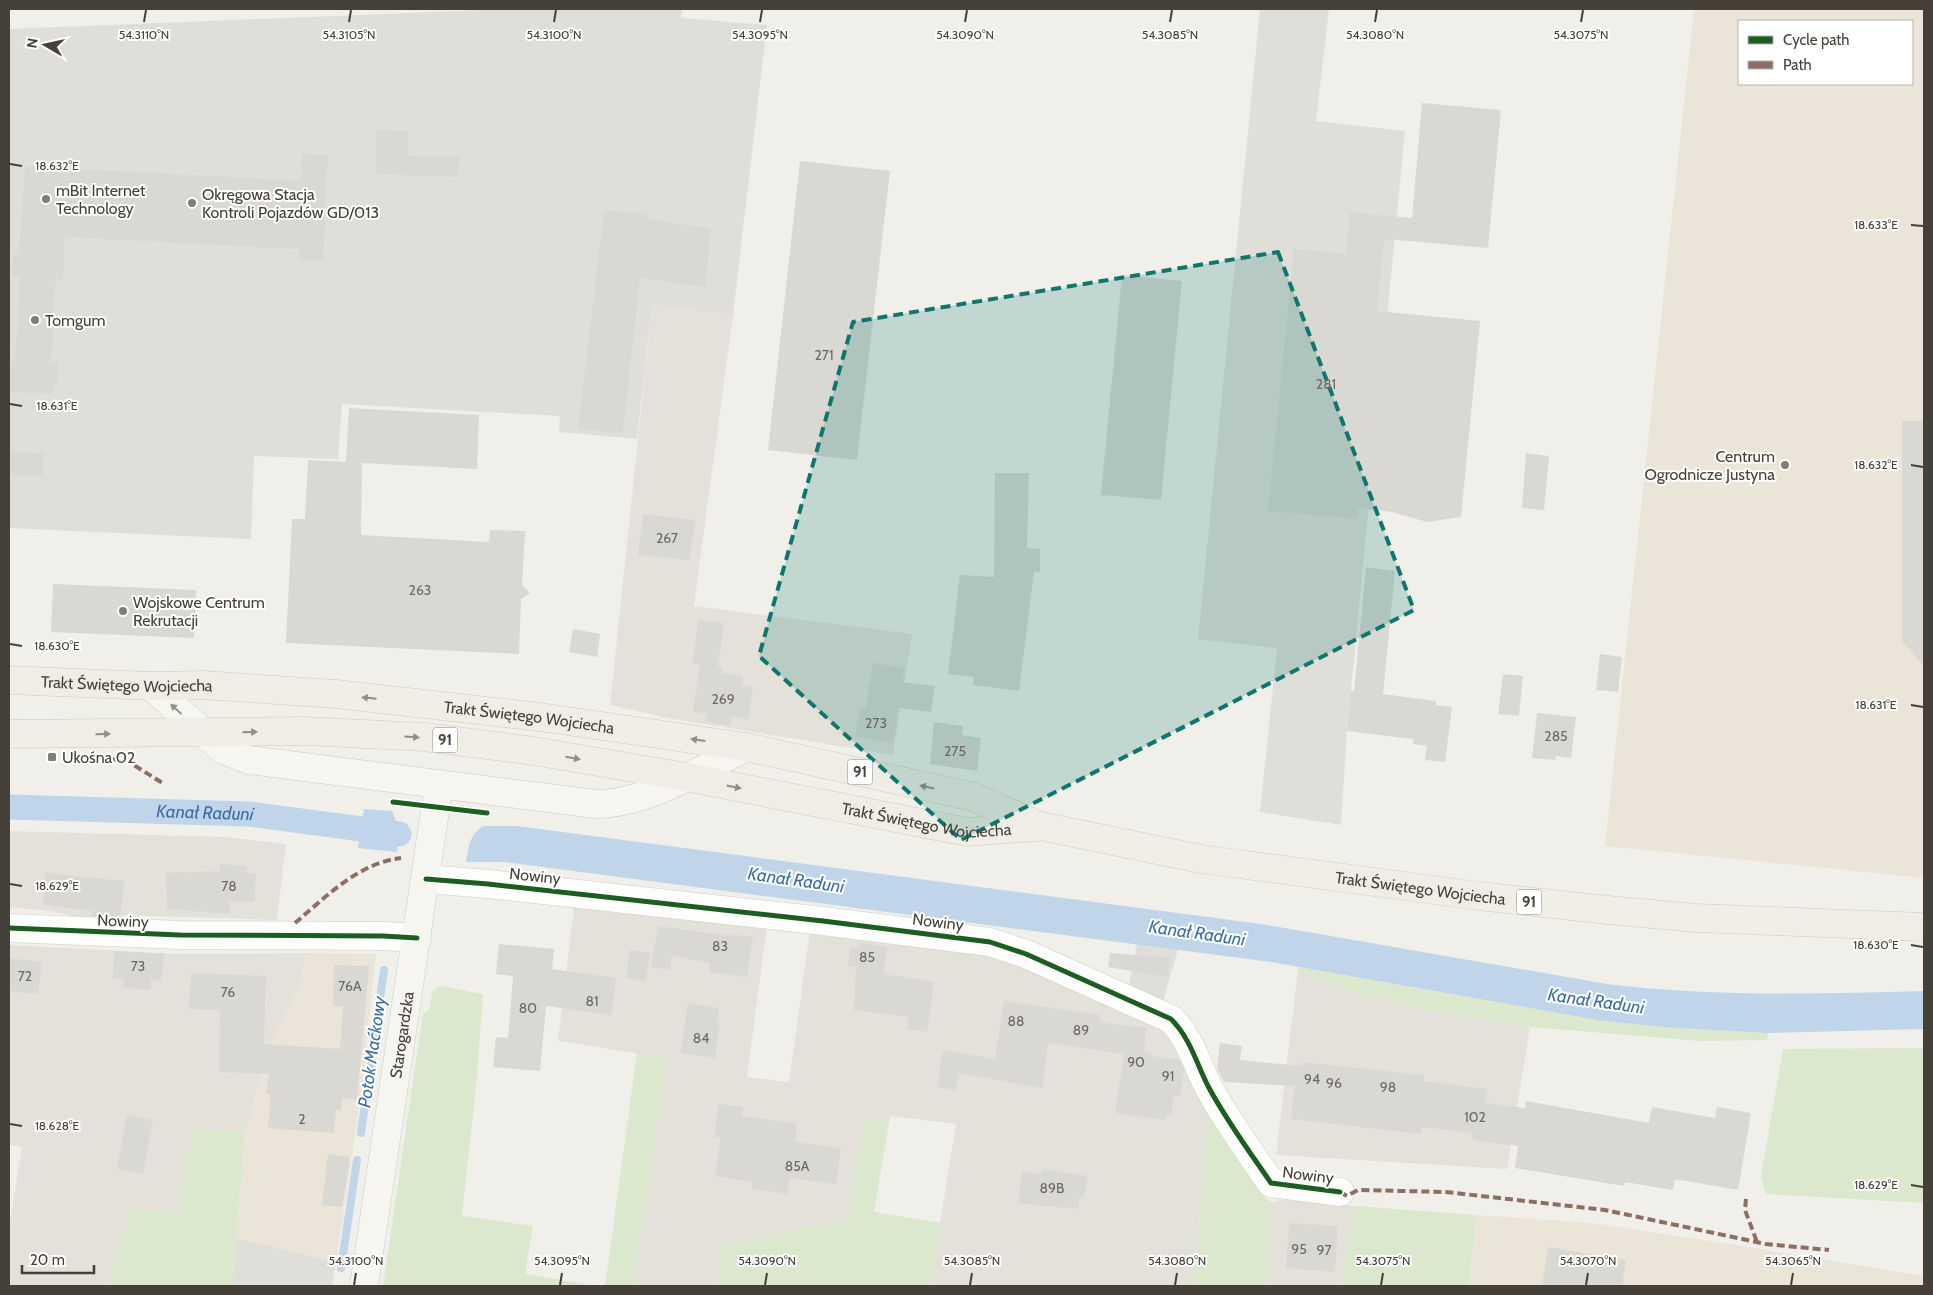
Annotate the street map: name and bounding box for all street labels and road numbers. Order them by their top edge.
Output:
street label: Trakt Świętego Wojciecha [41,672,214,696]
street label: Trakt Świętego Wojciecha [443,697,616,737]
road number: 91 [432,728,458,752]
road number: 91 [848,760,872,784]
street label: Trakt Świętego Wojciecha [840,798,1012,842]
street label: Nowiny [508,864,562,888]
street label: Trakt Świętego Wojciecha [1334,867,1507,908]
road number: 91 [1516,890,1542,914]
street label: Nowiny [911,909,965,935]
street label: Nowiny [97,911,149,931]
street label: Starogardzka [386,990,417,1080]
street label: Nowiny [1281,1162,1335,1188]

